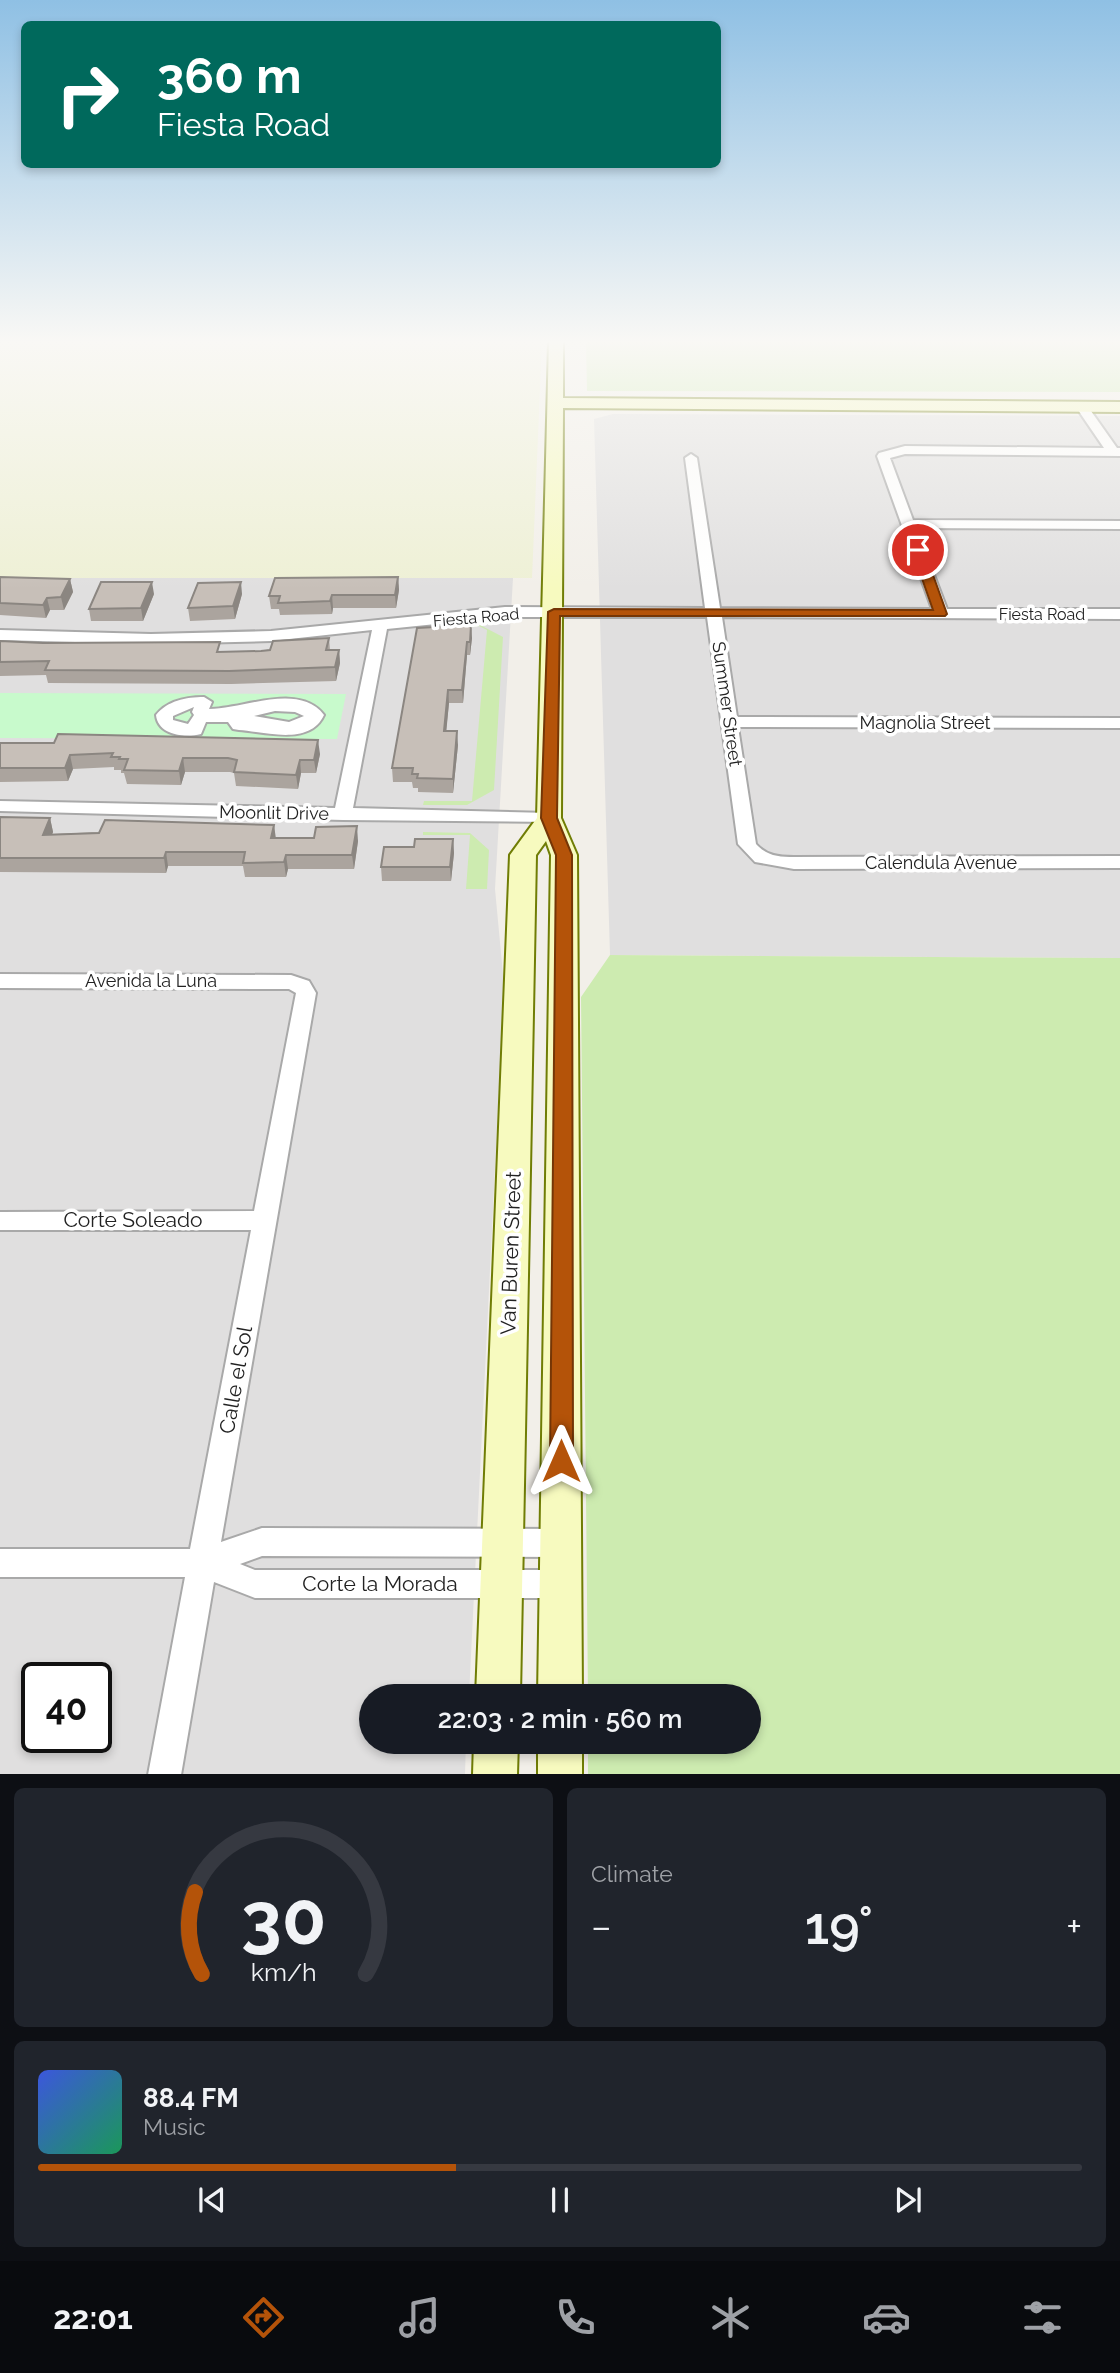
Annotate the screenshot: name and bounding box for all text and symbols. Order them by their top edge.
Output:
text: 360 m [157,47,302,104]
icon: right [42,49,133,140]
text: Fiesta Road [157,106,330,143]
pin [888,520,948,580]
icon: arrive [899,531,937,569]
street label: Fiesta Road [432,604,520,631]
street label: Fiesta Road [999,605,1085,624]
street label: Summer Street [708,640,747,768]
street label: Magnolia Street [860,712,990,733]
street label: Moonlit Drive [219,801,330,824]
street label: Calendula Avenue [865,852,1017,873]
street label: Avenida la Luna [85,970,217,991]
street label: Van Buren Street [495,1171,526,1335]
street label: Corte Soleado [63,1207,203,1232]
street label: Calle el Sol [214,1324,257,1436]
position arrow [524,1424,598,1498]
street label: Corte la Morada [302,1571,458,1596]
speed limit sign: 40 [21,1662,112,1753]
text: 22:03 · 2 min · 560 m [438,1704,682,1734]
text: Climate [591,1860,673,1887]
text: 30 [241,1876,326,1961]
text: 19° [805,1895,873,1956]
text: − [591,1904,611,1949]
text: + [1066,1904,1082,1949]
text: km/h [251,1956,316,1986]
text: 88.4 FM [143,2083,239,2113]
text: Music [143,2113,206,2140]
icon: previous [193,2181,231,2219]
icon: pause [541,2181,579,2219]
icon: next [889,2181,927,2219]
icon: directions [239,2293,288,2342]
icon: music [395,2293,444,2342]
icon: phone [551,2293,600,2342]
icon: climate [706,2293,755,2342]
icon: car [862,2293,911,2342]
icon: filters [1018,2293,1067,2342]
text: 22:01 [53,2299,133,2336]

